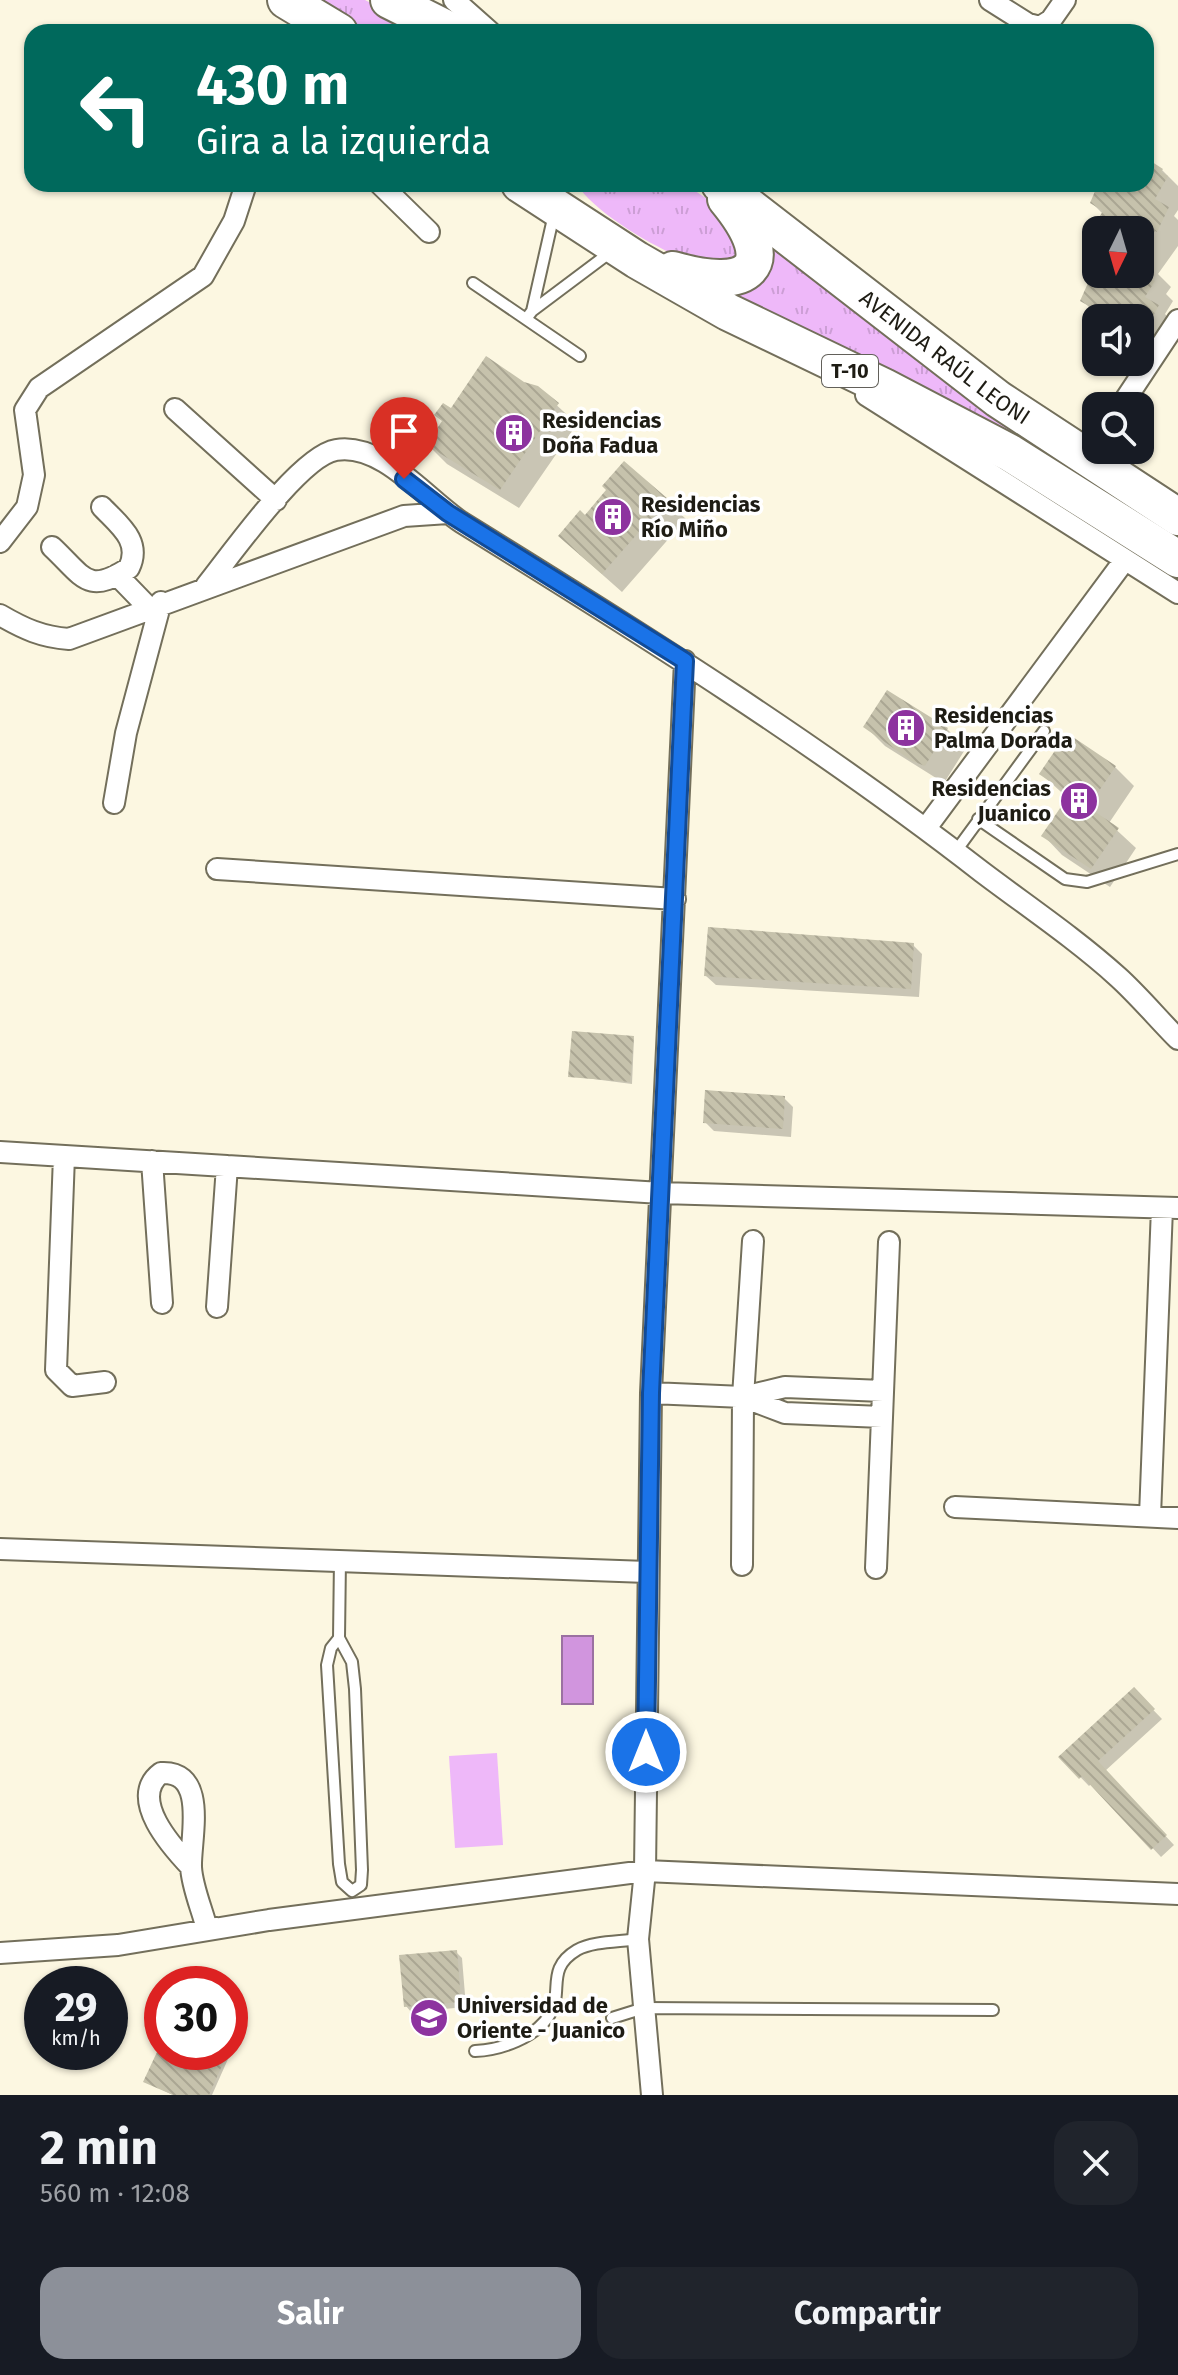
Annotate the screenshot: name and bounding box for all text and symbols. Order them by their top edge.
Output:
text: 430 m [196,52,349,119]
icon: left [64,56,168,160]
text: Gira a la izquierda [196,120,491,164]
north arrow [1082,216,1154,288]
map controls [1082,216,1154,464]
street label: AVENIDA RAÚL LEONI [855,284,1035,430]
button: sound [1082,304,1154,376]
road number: T-10 [822,355,878,387]
button: search [1082,392,1154,464]
pin [370,397,438,479]
place label: Residencias Doña Fadua [542,407,662,459]
icon: arrive [382,409,426,453]
building icon: Residencias Doña Fadua [493,412,535,454]
place label: Residencias Río Miño [641,491,761,543]
building icon: Residencias Río Miño [592,496,634,538]
place label: Residencias Palma Dorada [934,702,1073,754]
building icon: Residencias Palma Dorada [885,707,927,749]
place label: Residencias Juanico [932,775,1051,827]
building icon: Residencias Juanico [1058,780,1100,822]
position arrow [604,1710,688,1794]
speed limit sign: 30 [144,1966,248,2070]
text: 29 [55,1984,97,2032]
place label: Universidad de Oriente - Juanico [457,1992,625,2044]
school or university icon: Universidad de Oriente - Juanico [408,1997,450,2039]
text: km/h [51,2026,101,2050]
text: 2 min [40,2119,158,2177]
button: close [1054,2121,1138,2205]
text: 560 m · 12:08 [40,2178,190,2209]
button: Salir [40,2267,581,2359]
button: Compartir [597,2267,1138,2359]

